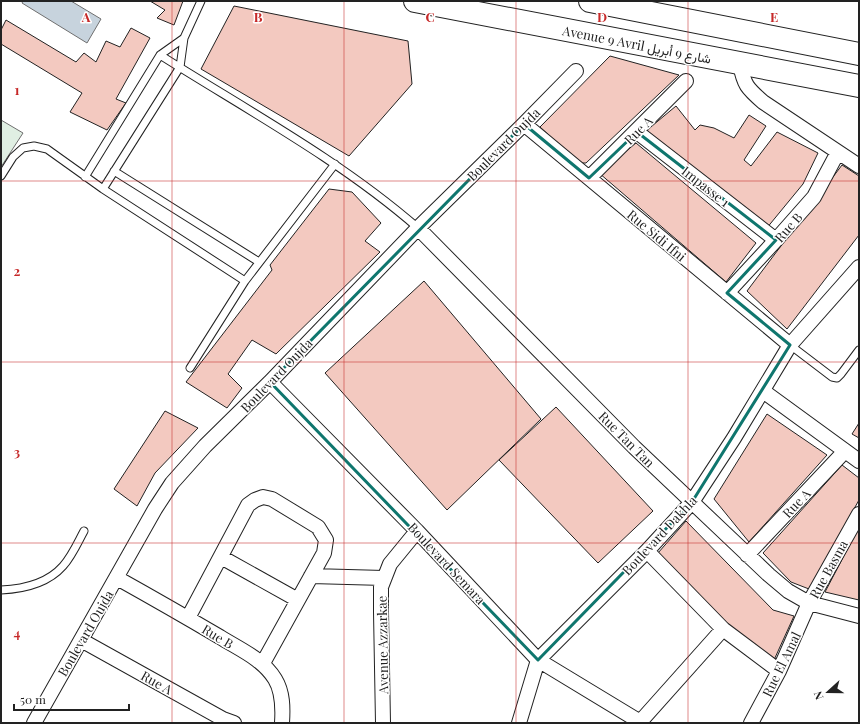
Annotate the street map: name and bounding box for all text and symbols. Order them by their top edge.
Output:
text: A [81,8,91,25]
text: B [254,8,263,25]
text: C [425,8,435,25]
text: D [597,8,607,25]
text: E [770,8,778,25]
street label: Avenue 9 Avril شارع 9 أبريل [560,21,713,69]
text: 1 [15,81,20,98]
street label: Boulevard Oujda [463,103,544,184]
street label: Rue A [620,112,656,148]
street label: Impasse 1 [679,162,734,210]
street label: Rue Sidi Ifni [624,206,690,265]
street label: Rue B [770,209,806,245]
text: 2 [14,262,21,279]
street label: Boulevard Oujda [236,334,316,416]
street label: Rue Tan Tan [595,407,659,471]
text: 3 [14,443,20,460]
street label: Rue A [778,484,814,521]
street label: Boulevard Dakhla [618,491,700,578]
street label: Boulevard Semara [405,518,490,608]
street label: Rue Basma [805,536,851,601]
street label: Boulevard Oujda [53,586,117,679]
street label: Avenue Azzarkae [373,595,391,695]
street label: Rue B [199,620,237,652]
text: 4 [14,624,21,641]
street label: Rue El Amal [758,628,804,699]
street label: Rue A [138,666,176,698]
north arrow [808,672,848,712]
scale bar [14,686,129,712]
text: N [810,689,827,702]
text: 50 m [20,691,46,707]

